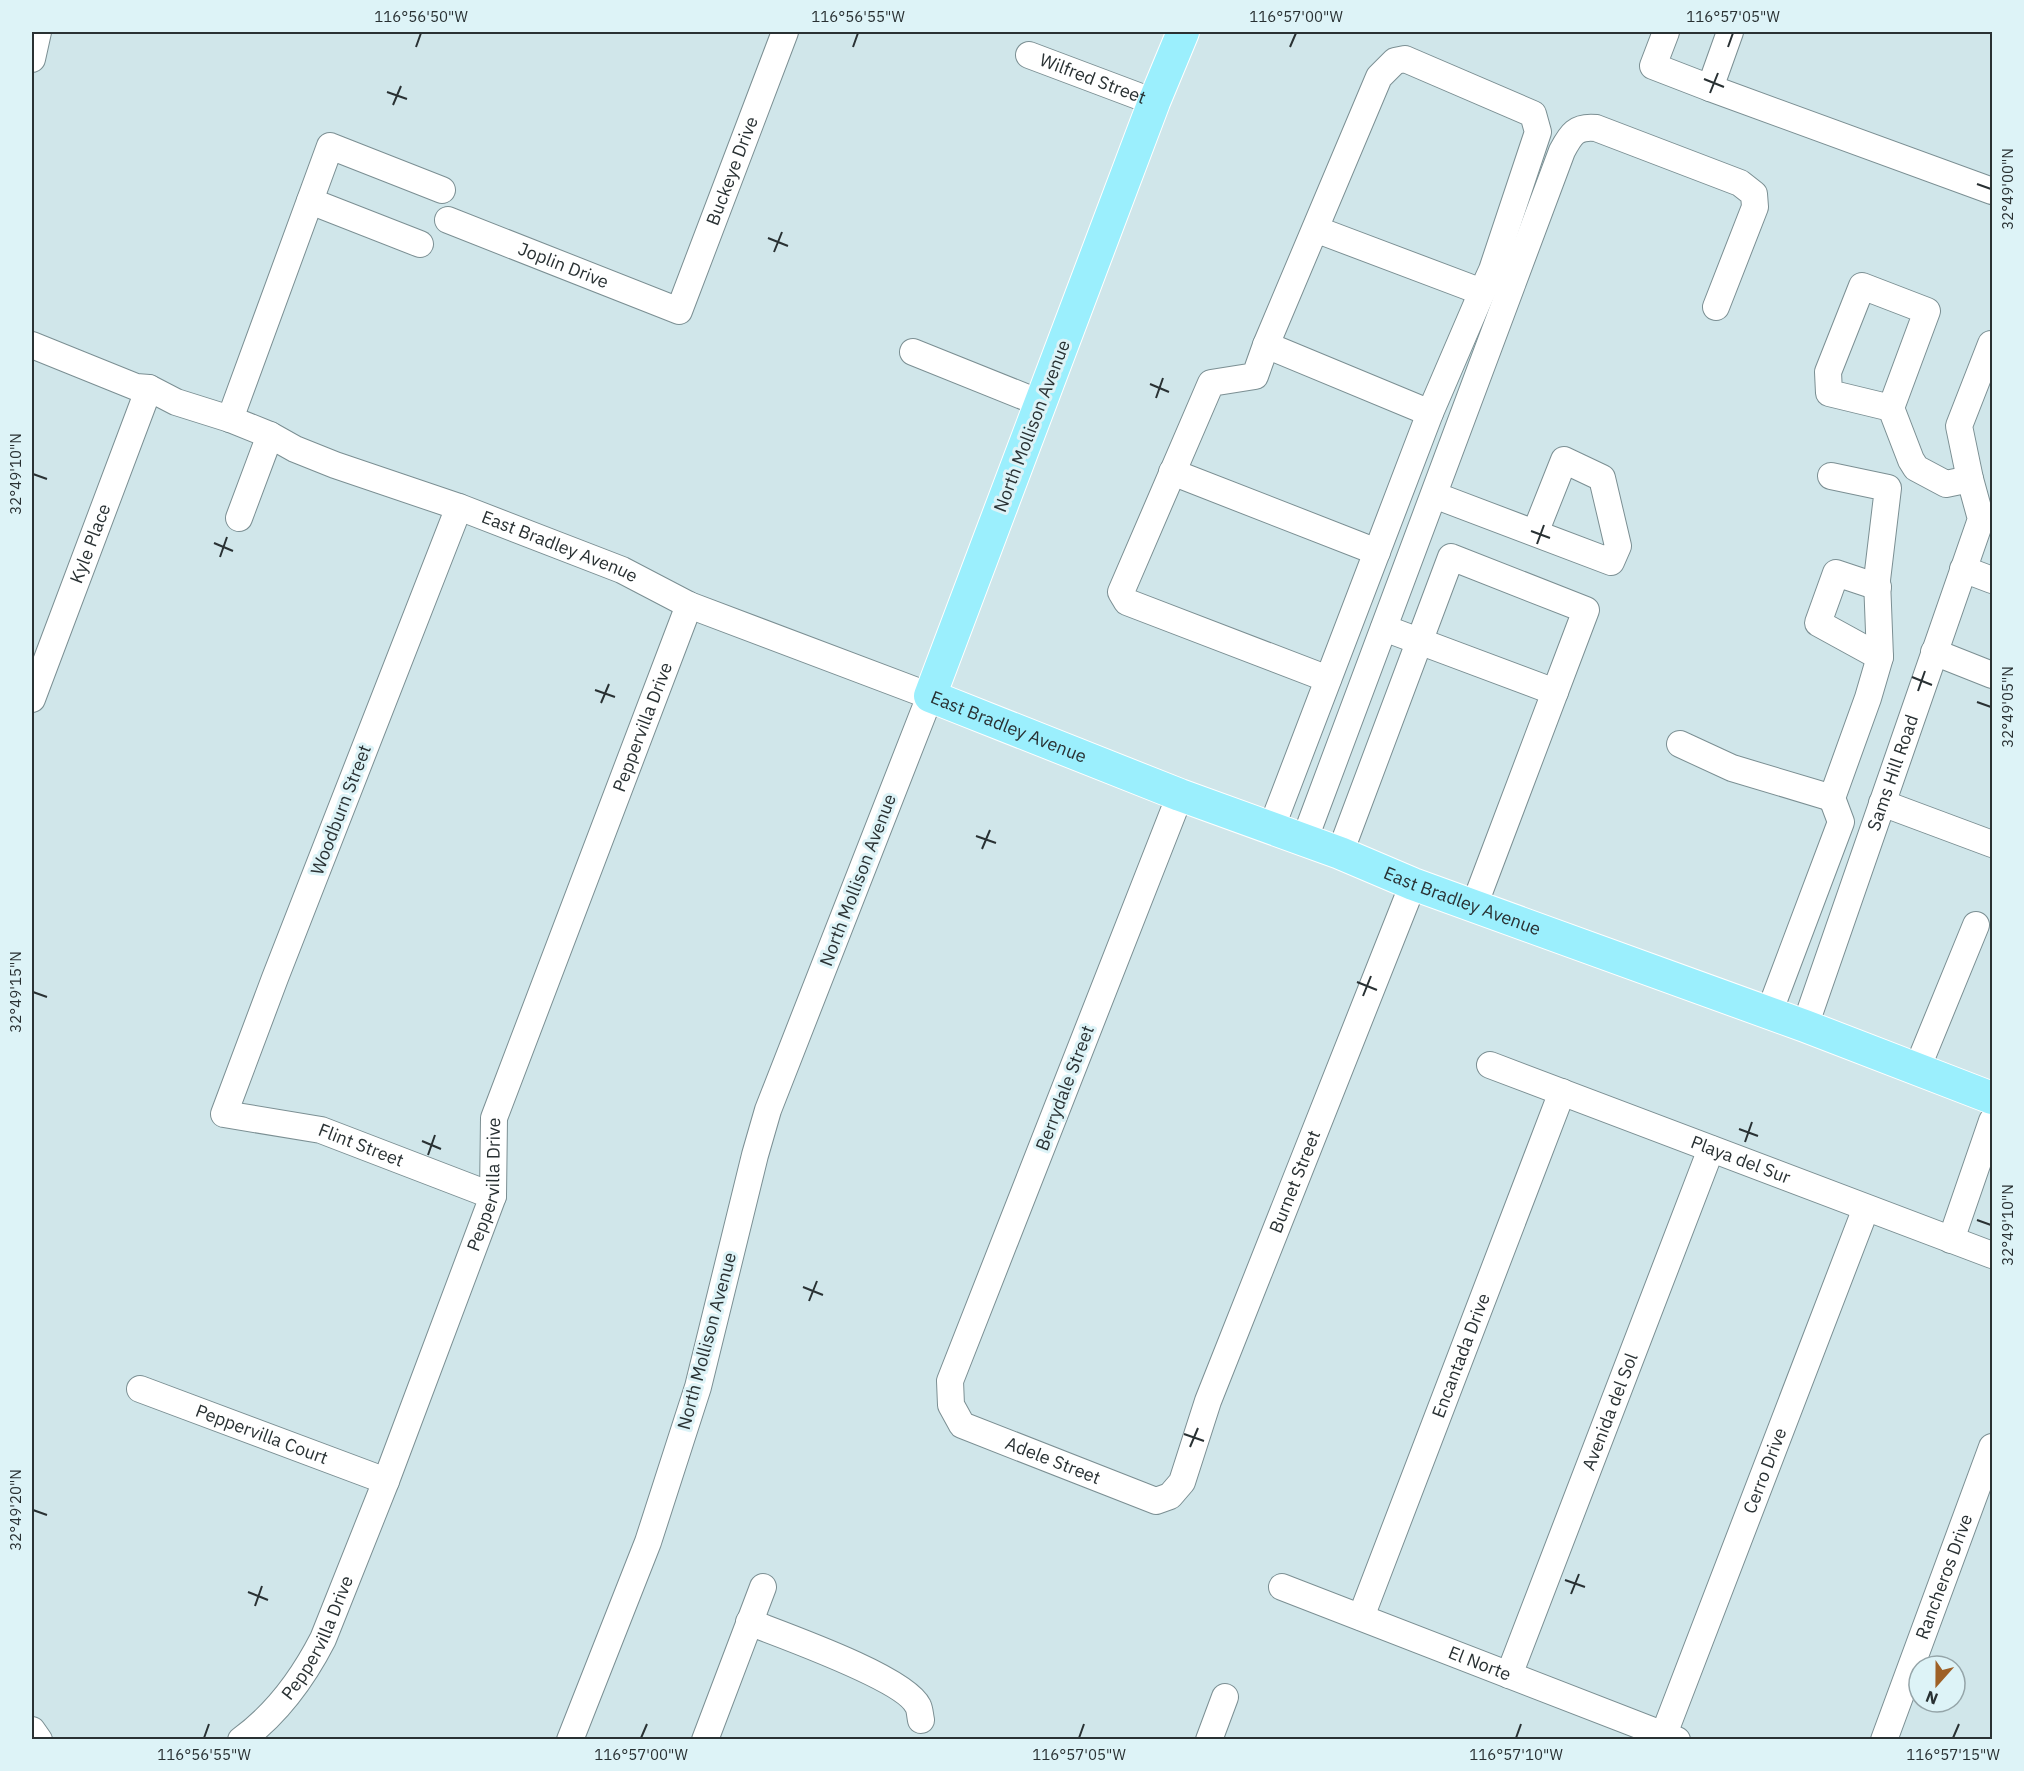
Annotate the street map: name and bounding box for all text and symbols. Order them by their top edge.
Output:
text: 116°56'50"W [374,7,468,26]
text: 116°56'55"W [811,7,905,26]
text: 116°57'00"W [1249,7,1343,26]
text: 116°57'05"W [1686,7,1780,26]
street label: Wilfred Street [1036,48,1149,109]
street label: Buckeye Drive [701,113,763,229]
text: 32°49'00"N [1998,148,2017,230]
street label: Joplin Drive [515,237,612,293]
street label: North Mollison Avenue [988,336,1075,515]
text: 32°49'10"N [6,433,25,515]
street label: Kyle Place [65,500,115,587]
street label: East Bradley Avenue [478,505,642,587]
street label: Peppervilla Drive [607,659,677,795]
text: 32°49'05"N [1998,666,2017,748]
street label: East Bradley Avenue [927,685,1090,768]
street label: Sams Hill Road [1862,712,1923,834]
street label: Woodburn Street [305,742,376,878]
street label: North Mollison Avenue [814,790,901,969]
street label: East Bradley Avenue [1380,861,1544,940]
text: 32°49'15"N [6,951,25,1033]
street label: Berrydale Street [1030,1022,1099,1154]
street label: Peppervilla Drive [461,1117,505,1254]
street label: Flint Street [315,1118,407,1172]
street label: Burnet Street [1264,1127,1325,1236]
street label: Playa del Sur [1688,1130,1794,1189]
text: 32°49'10"N [1998,1184,2017,1266]
street label: North Mollison Avenue [672,1250,741,1432]
street label: Encantada Drive [1426,1290,1495,1421]
street label: Avenida del Sol [1577,1350,1643,1473]
street label: Peppervilla Court [193,1399,331,1469]
street label: Cerro Drive [1738,1424,1792,1517]
street label: Adele Street [1002,1431,1104,1489]
text: 32°49'20"N [6,1469,25,1551]
street label: Rancheros Drive [1910,1511,1977,1642]
street label: Peppervilla Drive [276,1572,358,1704]
street label: El Norte [1445,1641,1515,1686]
north arrow [1907,1654,1967,1714]
text: N [1923,1687,1941,1709]
text: 116°56'55"W [157,1745,251,1764]
text: 116°57'00"W [594,1745,688,1764]
text: 116°57'05"W [1032,1745,1126,1764]
text: 116°57'10"W [1469,1745,1563,1764]
text: 116°57'15"W [1906,1745,2000,1764]

